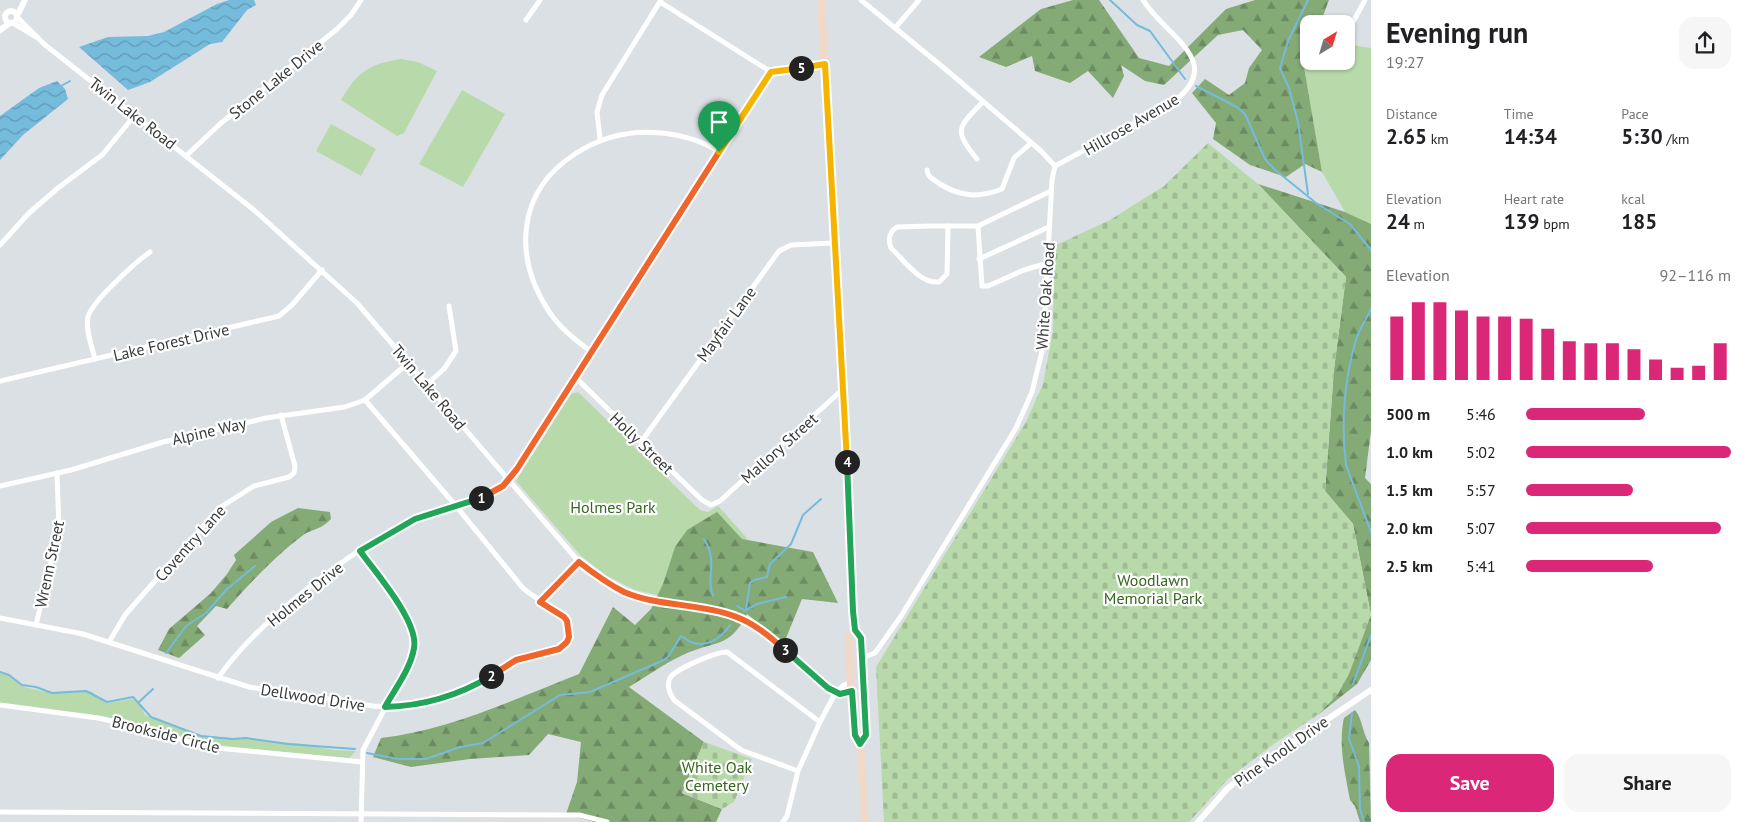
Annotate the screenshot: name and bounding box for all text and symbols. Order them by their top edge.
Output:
text: Evening run [1386,14,1528,51]
north arrow [1300,15,1355,70]
map controls [1300,15,1355,70]
button: share [1679,17,1731,69]
street label: Stone Lake Drive [225,35,327,123]
text: 19:27 [1386,52,1424,72]
pin: 5 [788,56,814,80]
text: 5 [798,59,805,77]
street label: Twin Lake Road [85,73,181,153]
street label: Hillrose Avenue [1080,89,1182,159]
pin [698,101,740,152]
text: Distance [1386,105,1437,123]
text: Time [1504,105,1534,123]
text: Pace [1621,105,1649,123]
icon: arrive [705,108,733,136]
text: 2.65 [1386,123,1427,150]
text: 14:34 [1504,123,1557,150]
text: 5:30 [1621,123,1663,150]
text: km [1427,130,1449,148]
text: /km [1663,130,1689,148]
text: Elevation [1386,190,1442,208]
text: Heart rate [1504,190,1564,208]
text: kcal [1621,190,1645,208]
text: 24 [1386,208,1410,235]
text: 139 [1504,208,1539,235]
text: 185 [1621,208,1657,235]
text: m [1410,215,1425,233]
text: bpm [1539,215,1570,233]
street label: White Oak Road [1031,241,1059,351]
text: Elevation [1386,265,1450,285]
text: 92–116 m [1660,265,1731,285]
street label: Mayfair Lane [692,283,760,365]
street label: Lake Forest Drive [111,319,231,365]
street label: Twin Lake Road [387,340,471,434]
text: 500 m [1386,404,1430,424]
text: 5:46 [1466,404,1496,424]
street label: Holly Street [606,408,678,479]
street label: Mallory Street [737,408,822,488]
street label: Alpine Way [170,413,249,449]
text: 1.0 km [1386,442,1433,462]
text: 5:02 [1466,442,1496,462]
pin: 4 [834,450,860,474]
text: 4 [844,453,851,471]
text: 1.5 km [1386,480,1433,500]
text: 5:57 [1466,480,1496,500]
pin: 1 [468,486,494,510]
text: 1 [478,489,485,507]
park label: Holmes Park [570,497,656,517]
street label: Coventry Lane [150,501,230,585]
street label: Wrenn Street [30,518,68,610]
text: 2.0 km [1386,518,1433,538]
text: 5:07 [1466,518,1496,538]
text: 2.5 km [1386,556,1433,576]
text: 5:41 [1466,556,1496,576]
street label: Holmes Drive [263,557,347,631]
park label: Woodlawn Memorial Park [1104,570,1203,608]
pin: 3 [772,638,798,662]
text: 3 [782,641,789,659]
pin: 2 [478,664,504,688]
text: 2 [488,667,495,685]
street label: Dellwood Drive [259,679,367,715]
street label: Brookside Circle [110,711,222,757]
street label: Pine Knoll Drive [1230,711,1332,791]
button: Save [1386,754,1554,812]
button: Share [1564,754,1731,812]
park label: White Oak Cemetery [682,757,753,795]

